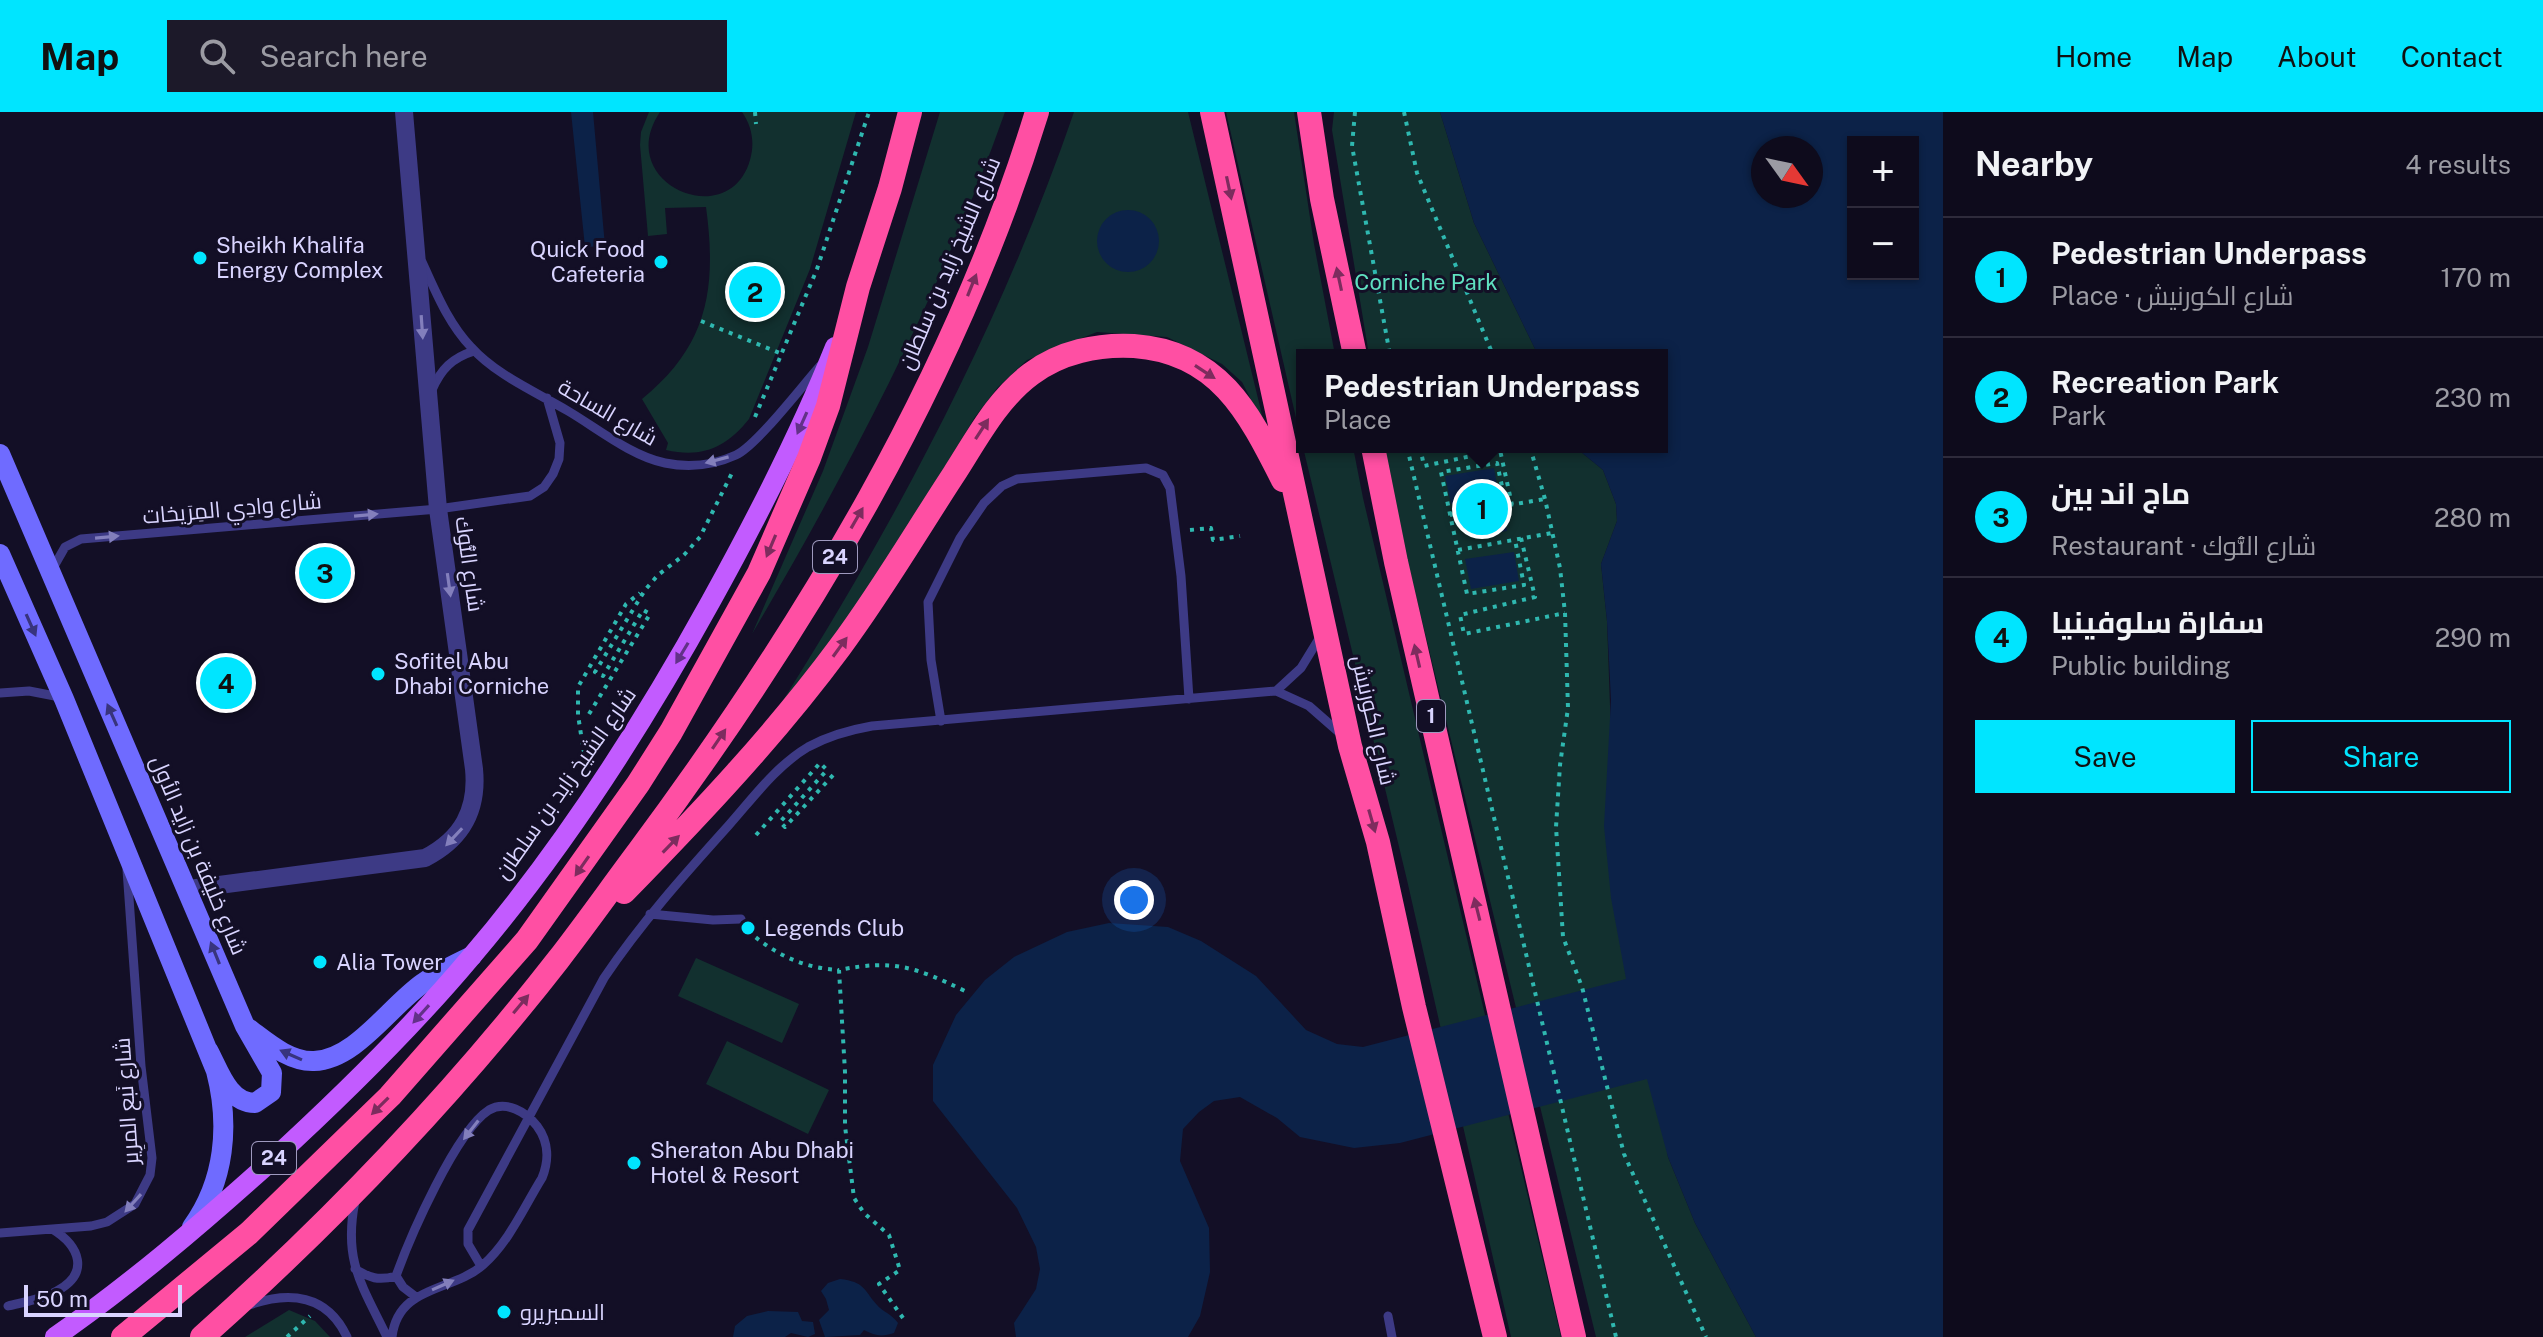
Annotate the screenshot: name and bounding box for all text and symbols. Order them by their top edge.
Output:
search box [167,20,727,92]
text: Map [40,34,119,79]
icon: search [195,34,239,78]
text: Search here [259,38,428,74]
text: Home [2055,40,2132,73]
text: Map [2176,40,2233,73]
text: About [2277,40,2357,73]
text: Contact [2401,40,2503,73]
north arrow [1751,136,1823,208]
map controls [1847,136,1919,280]
button: + [1847,136,1919,208]
text: Nearby [1975,144,2093,184]
text: 4 results [2405,149,2511,180]
street label: شارع الشيخ زايد بن سلطان [892,153,1007,374]
one-way arrow [1223,176,1236,201]
button: − [1847,208,1919,280]
place label: Sheikh Khalifa Energy Complex [216,232,383,283]
text: Pedestrian Underpass [2051,235,2367,271]
place label: Quick Food Cafeteria [530,236,645,287]
marker: Sheikh Khalifa Energy Complex [191,249,209,267]
marker: Quick Food Cafeteria [652,253,670,271]
pin: 2 [729,262,781,322]
text: 1 [1995,262,2007,293]
text: 170 m [2441,262,2511,293]
one-way arrow [1332,266,1345,291]
park label: Corniche Park [1354,269,1498,295]
one-way arrow [966,273,979,297]
text: Place · شارع الكورنيش [2051,280,2294,311]
one-way arrow [416,314,429,339]
popup [1296,349,1668,453]
one-way arrow [1195,364,1216,379]
text: Recreation Park [2051,364,2279,400]
text: Pedestrian Underpass [1324,368,1640,404]
street label: شارع الساحة [553,373,662,453]
text: 2 [1993,382,2009,413]
text: 230 m [2435,382,2511,413]
text: Park [2051,400,2106,431]
text: Place [1324,404,1392,435]
one-way arrow [795,411,808,434]
one-way arrow [975,419,990,440]
one-way arrow [705,455,730,467]
text: ماج اند بين [2051,475,2190,511]
pin: 1 [1456,479,1508,539]
street label: شارع وادِي المِرَيخات [141,487,323,533]
text: 3 [1992,502,2010,533]
text: 280 m [2434,502,2511,533]
one-way arrow [850,507,864,530]
one-way arrow [354,508,379,521]
street label: شارع التُّوك [448,514,490,614]
one-way arrow [95,530,120,543]
text: Restaurant · شارع التُّوك [2051,530,2316,561]
one-way arrow [764,534,777,558]
road number: 24 [813,541,857,573]
pin: 3 [299,543,351,603]
one-way arrow [442,573,455,598]
text: سفارة سلوفينيا [2051,604,2264,640]
one-way arrow [25,614,38,637]
text: 4 [1992,622,2010,653]
text: 290 m [2435,622,2511,653]
one-way arrow [831,636,847,657]
one-way arrow [675,642,689,664]
one-way arrow [1411,643,1423,668]
place label: Sofitel Abu Dhabi Corniche [394,648,549,699]
text: Public building [2051,650,2231,681]
street label: شارع الكورنيش [1344,652,1402,788]
pin: 4 [200,653,252,713]
marker: Sofitel Abu Dhabi Corniche [369,665,387,683]
street label: شارع الشيخ زايد بن سلطان [489,682,643,885]
road number: 1 [1417,700,1445,732]
one-way arrow [106,703,119,727]
button: Save [1975,720,2235,793]
button: Share [2251,720,2511,793]
one-way arrow [712,728,727,749]
street label: شارع خليفة بن زايد الأول [143,752,253,959]
one-way arrow [1366,809,1379,833]
one-way arrow [445,827,463,846]
one-way arrow [661,835,680,854]
one-way arrow [574,855,590,877]
your location [1114,880,1154,920]
one-way arrow [1470,896,1482,921]
place label: Legends Club [764,915,904,941]
marker: Legends Club [739,919,757,937]
one-way arrow [209,942,222,965]
place label: Alia Tower [336,949,443,975]
marker: Alia Tower [311,953,329,971]
one-way arrow [513,994,529,1014]
one-way arrow [412,1005,430,1024]
street label: شارع نَبع المرِير [109,1036,146,1167]
one-way arrow [279,1048,302,1061]
one-way arrow [371,1096,390,1115]
one-way arrow [463,1120,480,1140]
place label: Sheraton Abu Dhabi Hotel & Resort [650,1137,854,1188]
road number: 24 [252,1142,296,1174]
marker: Sheraton Abu Dhabi Hotel & Resort [625,1154,643,1172]
one-way arrow [125,1192,142,1212]
one-way arrow [431,1279,455,1292]
scale bar [24,1281,182,1317]
text: 50 m [36,1286,88,1312]
place label: السمبريرو [520,1299,605,1325]
marker: السمبريرو [495,1303,513,1321]

